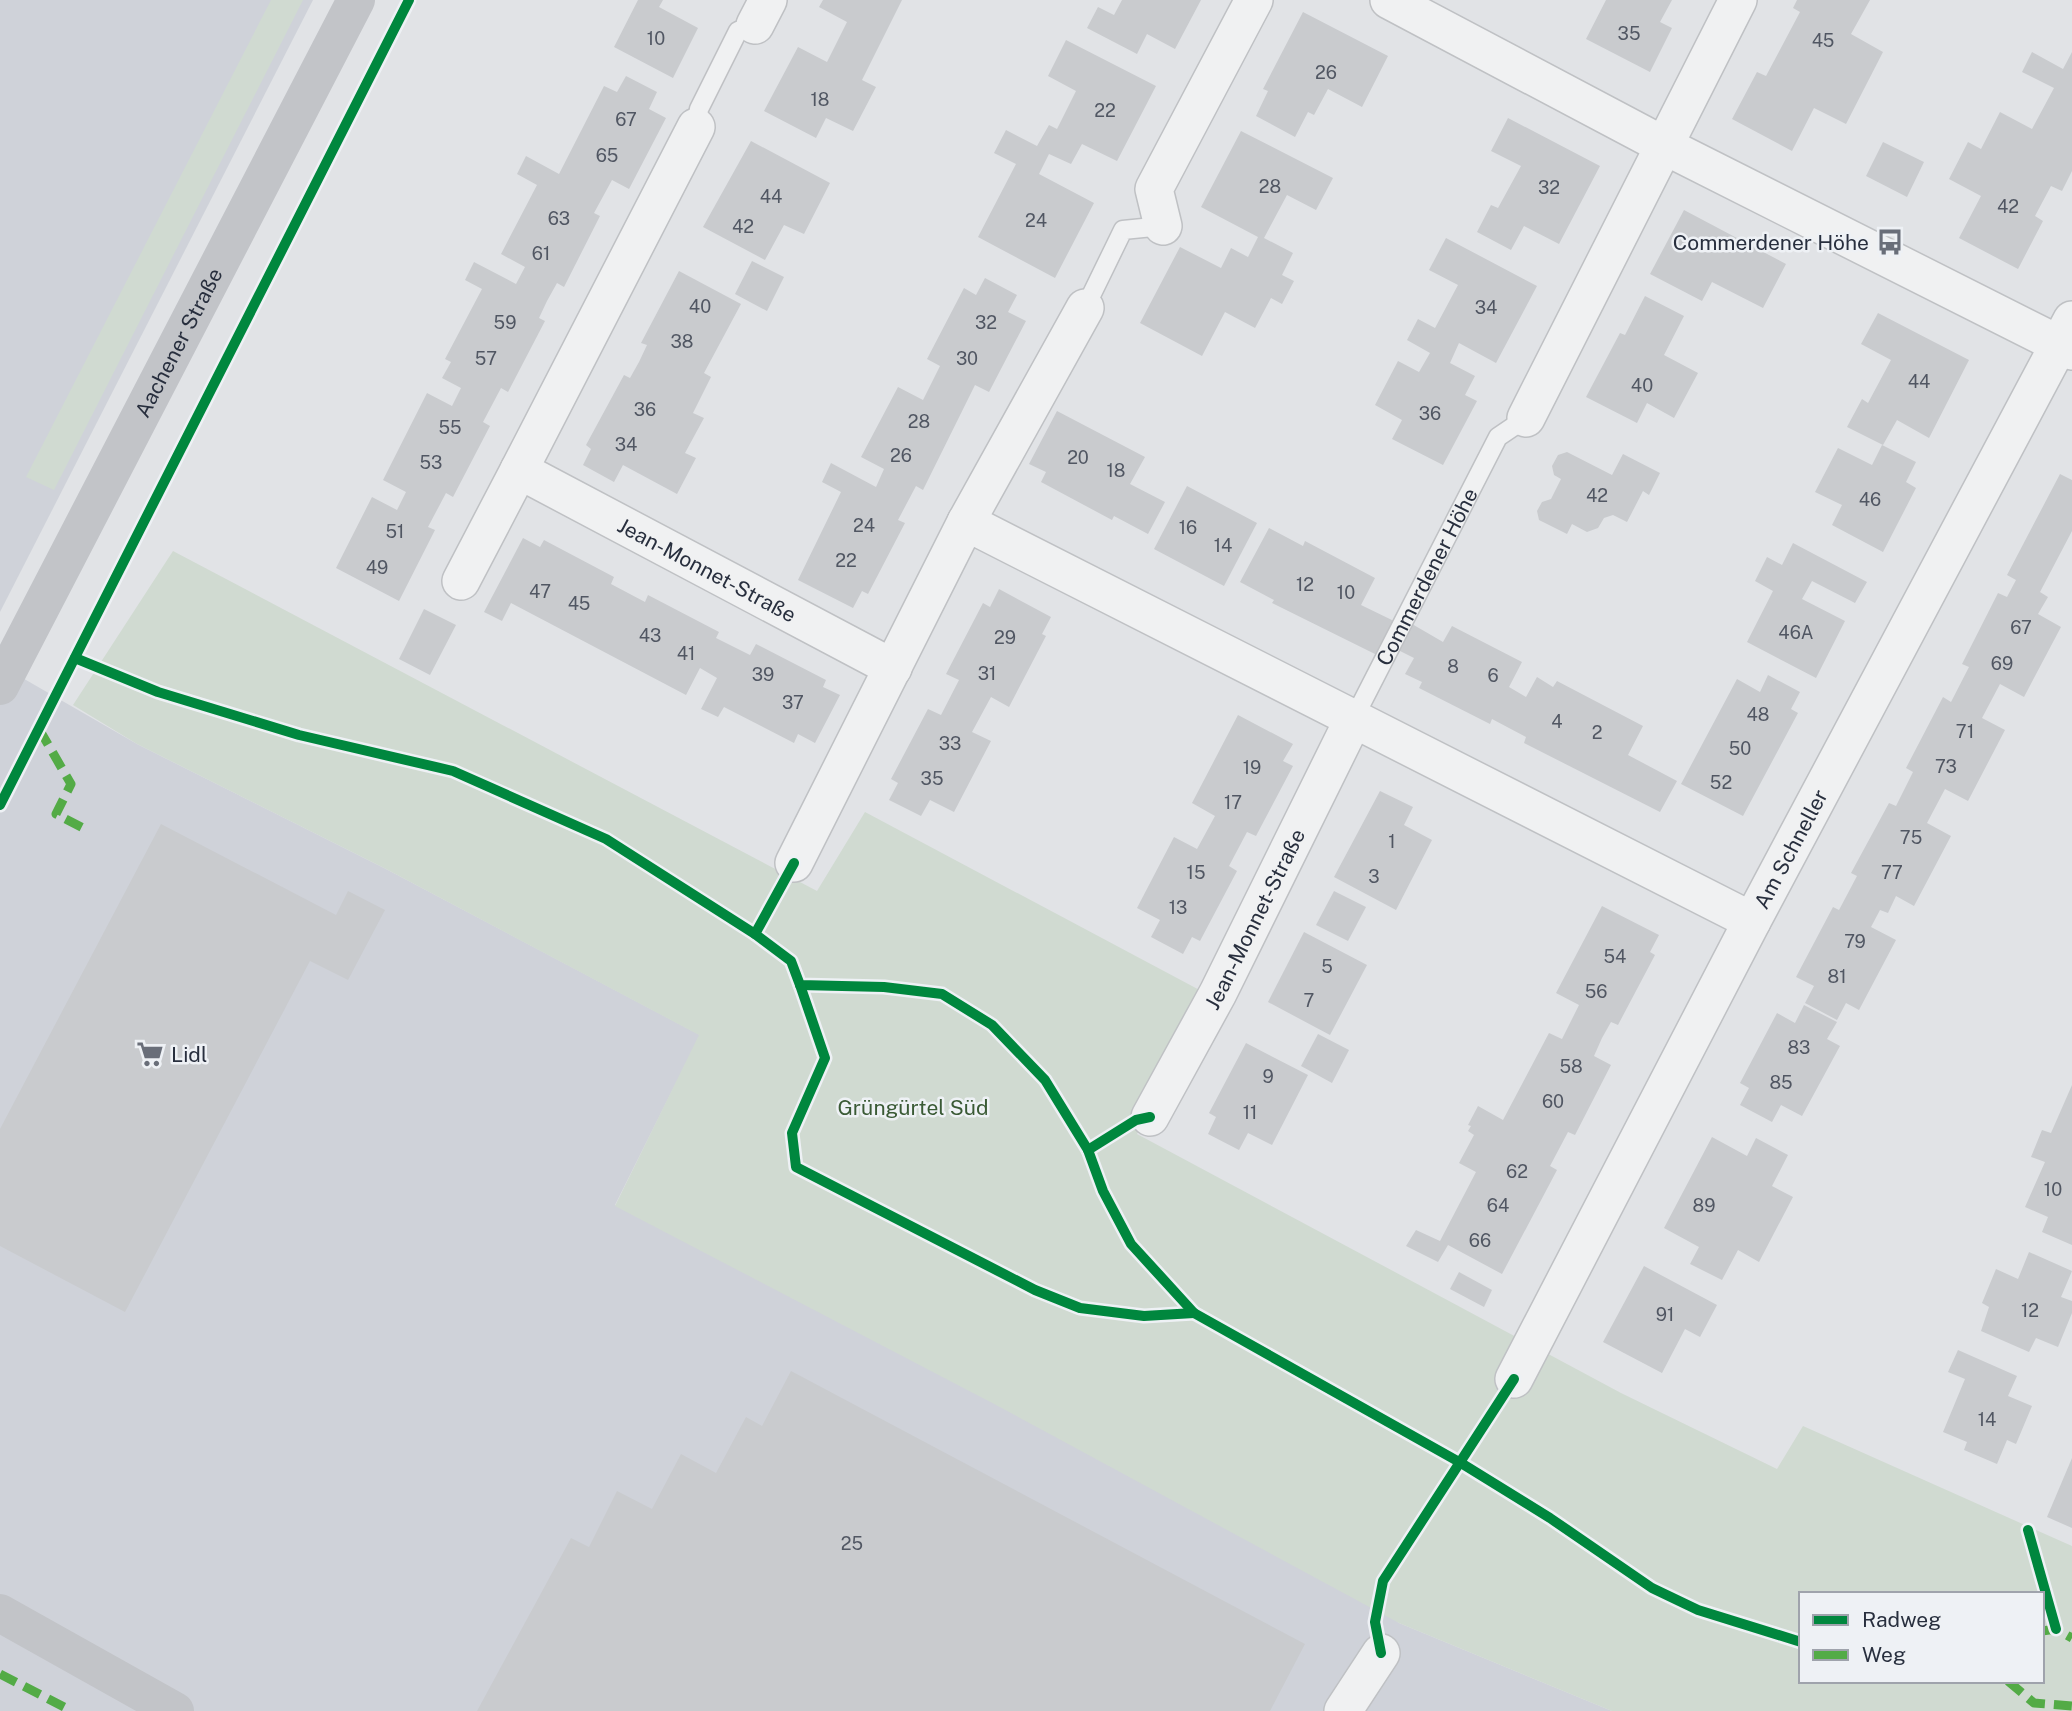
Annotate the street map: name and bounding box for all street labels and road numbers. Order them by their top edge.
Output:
street label: Aachener Straße [129,264,227,421]
street label: Commerdener Höhe [1371,483,1482,670]
street label: Jean-Monnet-Straße [614,512,801,627]
street label: Am Schneller [1748,785,1832,913]
street label: Jean-Monnet-Straße [1199,825,1310,1014]

